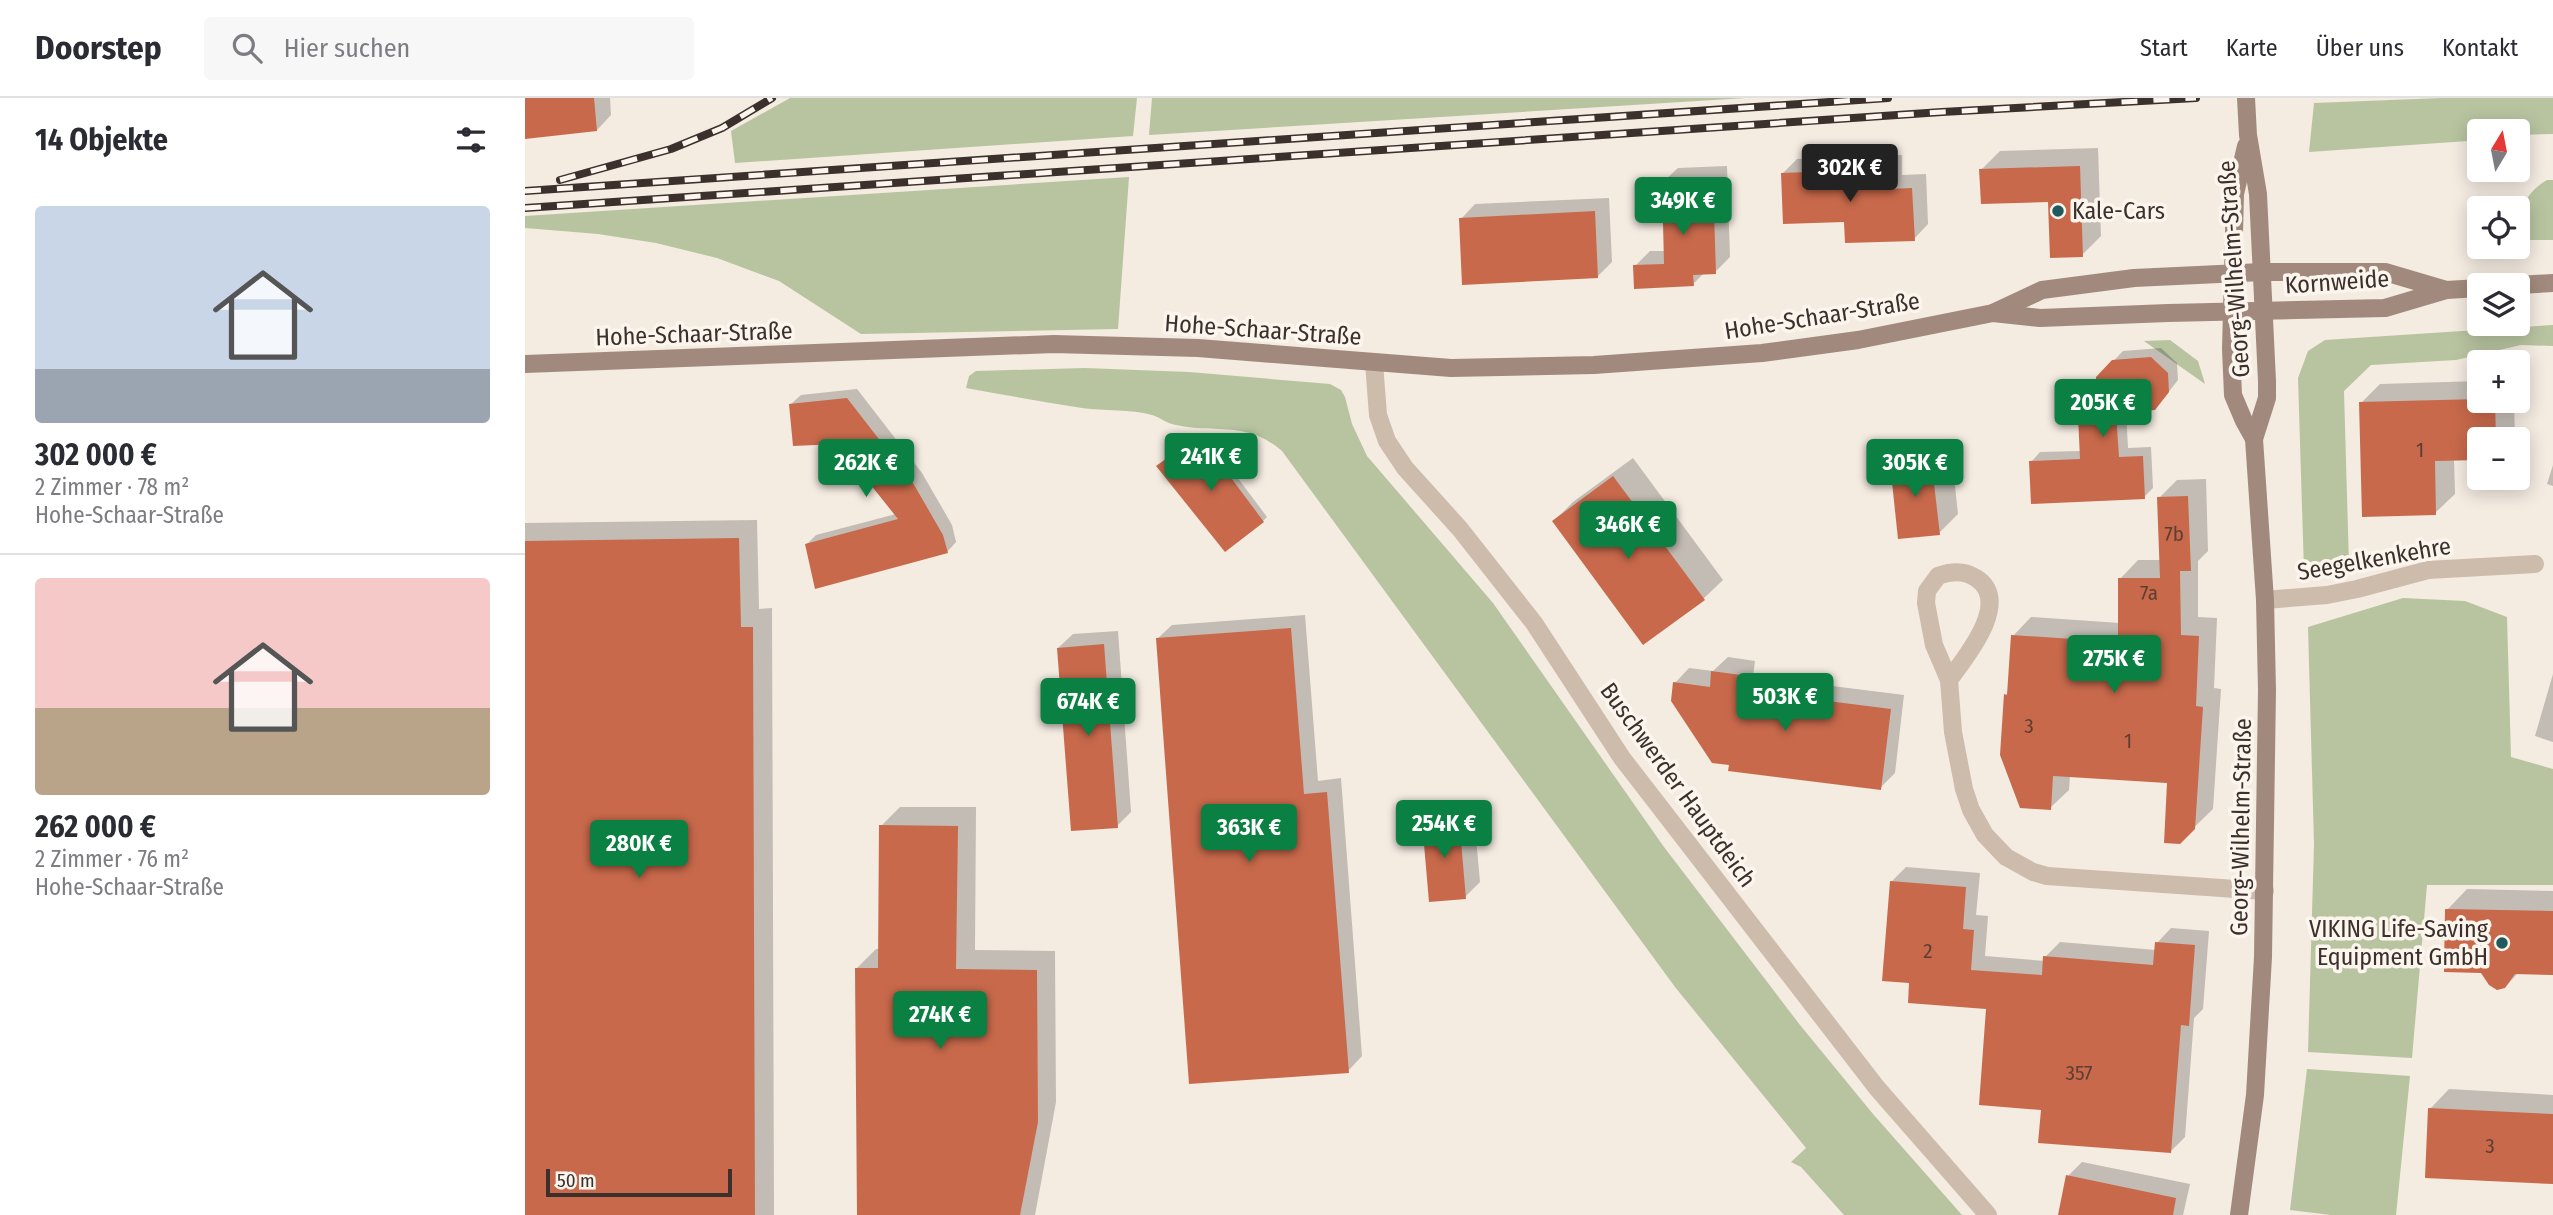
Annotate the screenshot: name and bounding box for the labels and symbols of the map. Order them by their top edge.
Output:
north arrow [2467,119,2531,182]
pin: 302K € [1793,144,1907,204]
street label: Georg-Wilhelm-Straße [2212,160,2256,378]
pin: 349K € [1626,178,1740,237]
place label: Kale-Cars [2072,197,2165,225]
marker: Kale-Cars [2050,203,2066,219]
street label: Kornweide [2284,264,2390,300]
street label: Hohe-Schaar-Straße [1722,287,1922,345]
street label: Hohe-Schaar-Straße [1164,309,1362,351]
street label: Hohe-Schaar-Straße [595,317,793,351]
pin: 205K € [2046,380,2160,439]
pin: 241K € [1154,434,1268,493]
house number: 1 [2416,437,2424,463]
pin: 262K € [809,440,923,499]
pin: 305K € [1858,440,1972,499]
pin: 346K € [1571,502,1685,561]
house number: 7b [2164,521,2184,547]
street label: Seegelkenkehre [2295,532,2453,586]
house number: 7a [2140,580,2158,606]
pin: 275K € [2057,636,2171,695]
pin: 503K € [1728,674,1842,733]
street label: Buschwerder Hauptdeich [1594,677,1762,893]
pin: 674K € [1031,678,1145,738]
house number: 3 [2024,713,2034,739]
street label: Georg-Wilhelm-Straße [2225,718,2257,936]
house number: 1 [2124,728,2132,754]
pin: 254K € [1387,800,1501,860]
pin: 363K € [1192,804,1306,864]
pin: 280K € [582,820,696,880]
place label: VIKING Life-Saving Equipment GmbH [2309,915,2489,971]
marker: VIKING Life-Saving Equipment GmbH [2494,935,2510,951]
house number: 2 [1923,938,1933,964]
pin: 274K € [883,992,997,1051]
house number: 357 [2065,1060,2093,1086]
house number: 3 [2485,1133,2495,1159]
scale bar [546,1166,731,1198]

